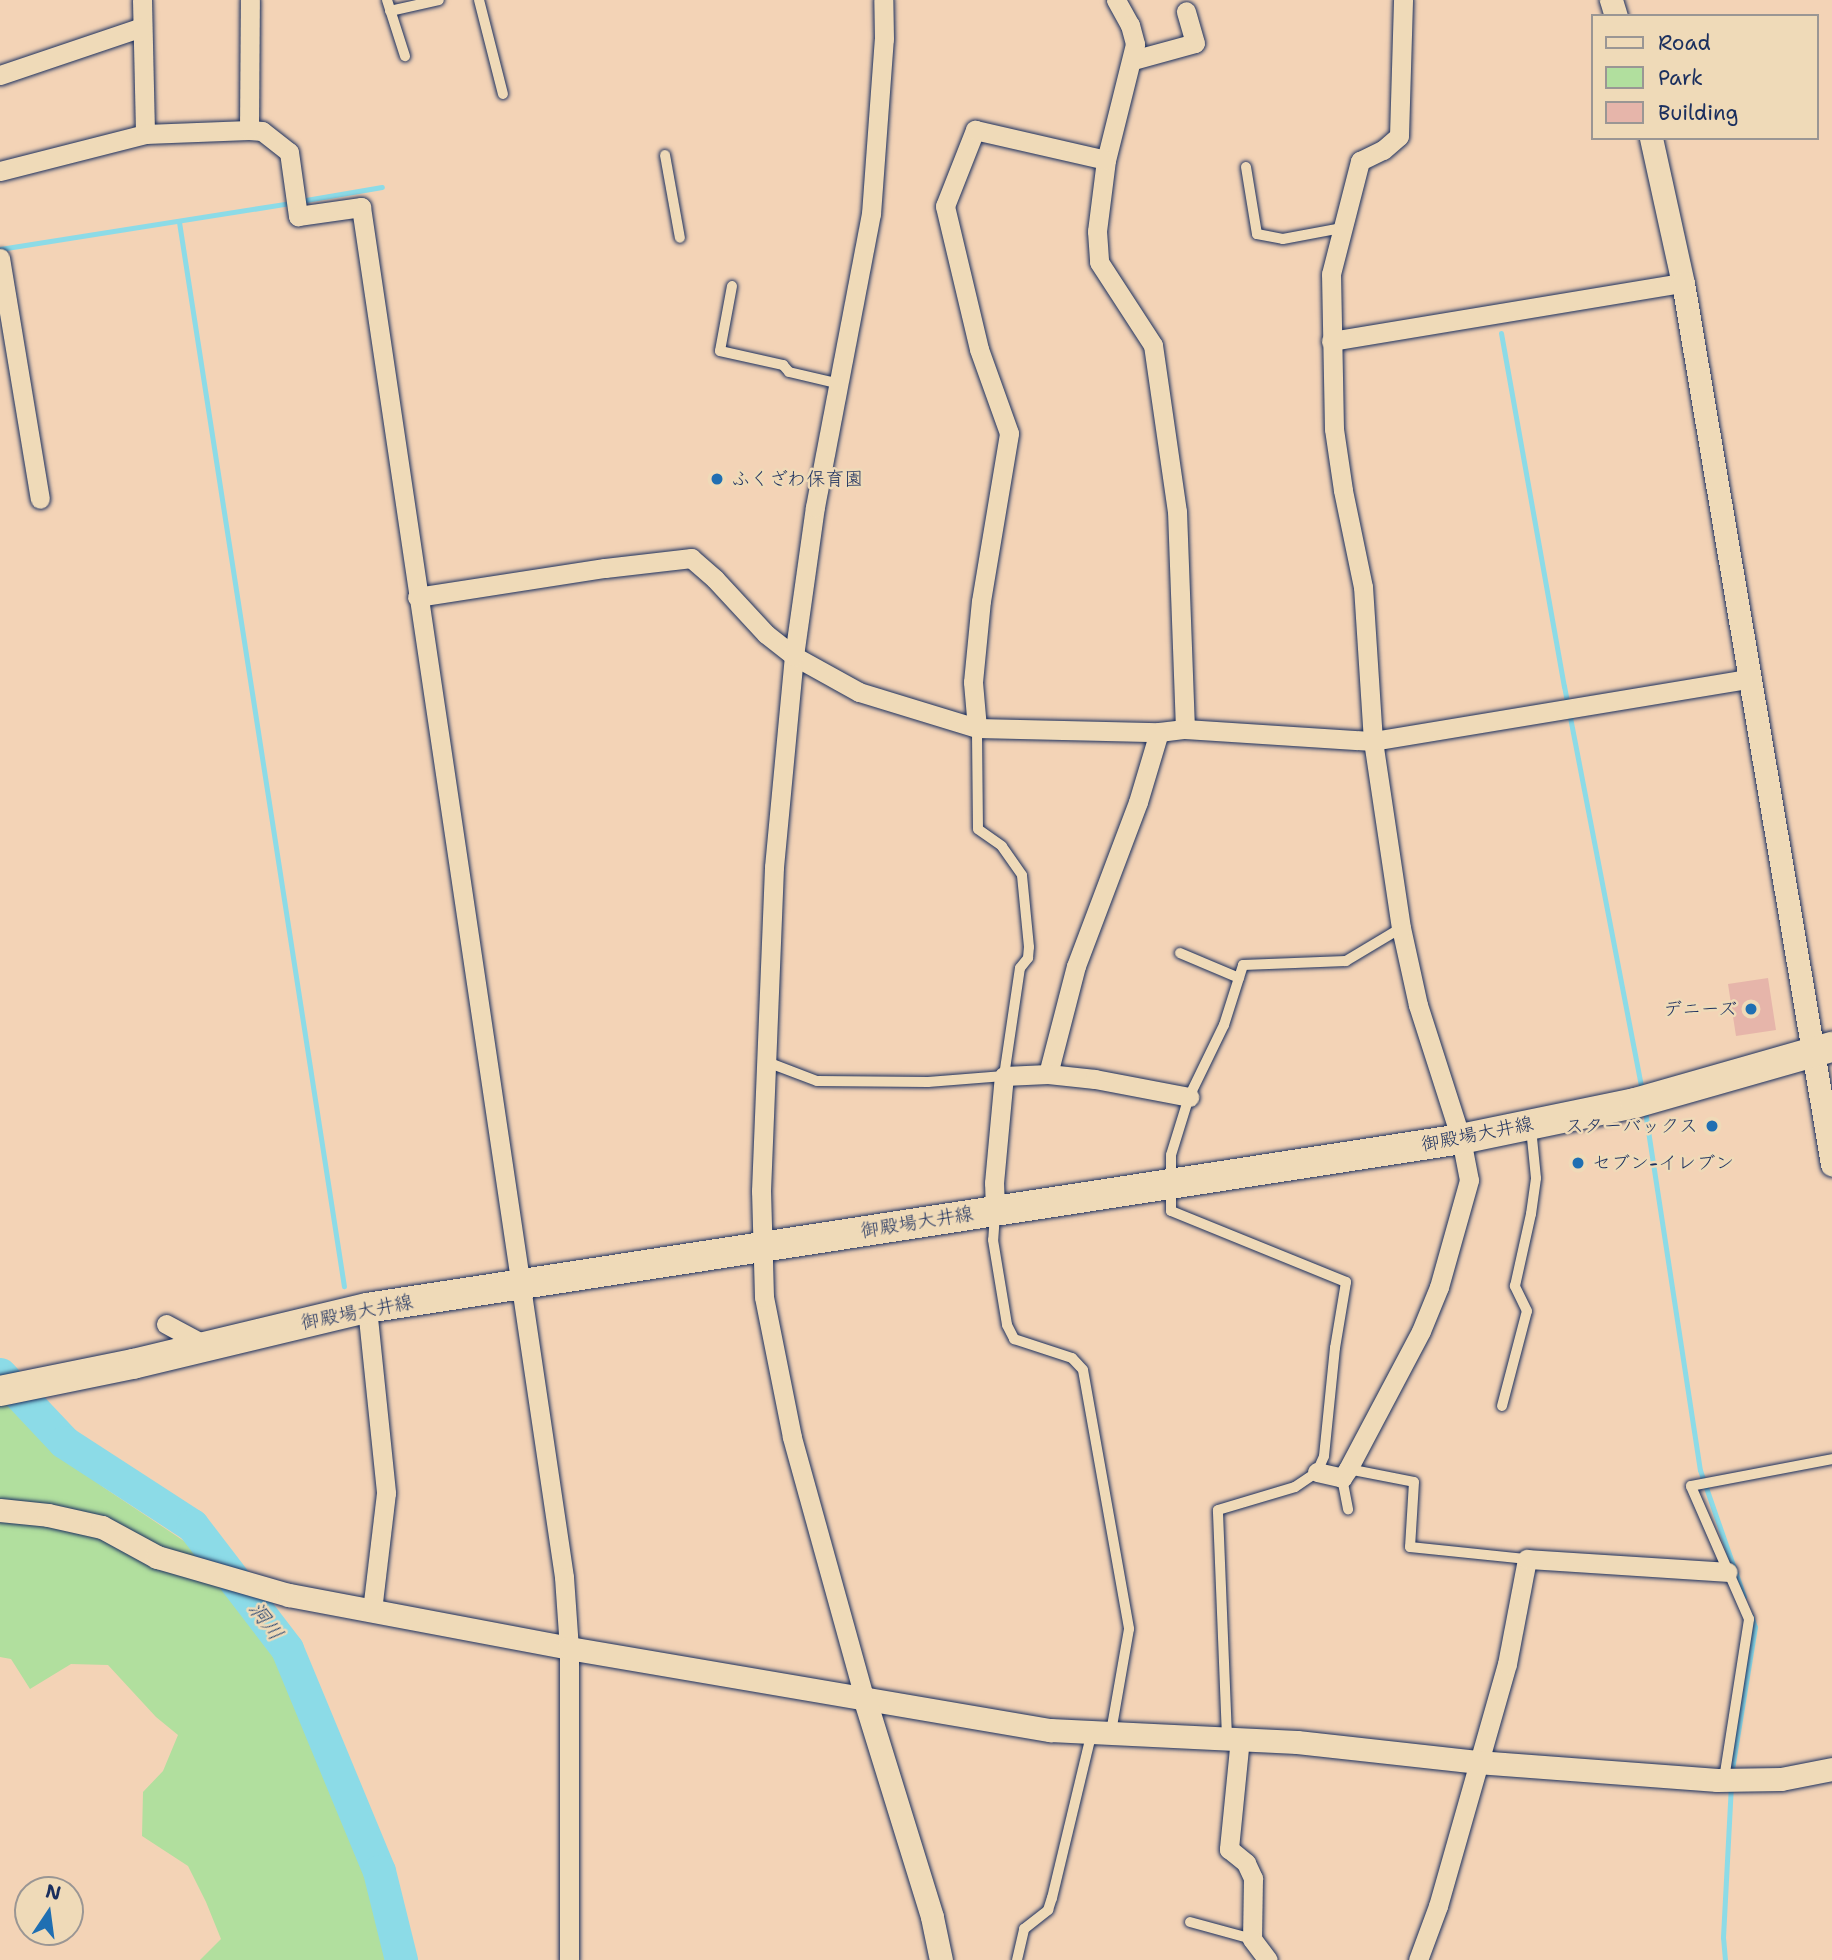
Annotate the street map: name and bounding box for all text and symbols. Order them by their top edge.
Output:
legend [1590,14,1818,140]
text: Road [1658,29,1711,57]
text: Park [1658,64,1703,92]
text: Building [1658,99,1738,127]
place label: ふくざわ保育園 [731,468,864,490]
marker: ふくざわ保育園 [709,471,725,487]
place label: デニーズ [1661,998,1737,1020]
marker: デニーズ [1743,1001,1759,1017]
street label: 御殿場大井線 [1419,1112,1535,1156]
place label: スターバックス [1565,1115,1698,1137]
marker: スターバックス [1704,1118,1720,1134]
place label: セブン-イレブン [1592,1152,1734,1174]
marker: セブン-イレブン [1570,1155,1586,1171]
street label: 御殿場大井線 [859,1202,975,1242]
street label: 御殿場大井線 [299,1290,415,1334]
water label: 洞川 [243,1597,289,1645]
north arrow [14,1876,84,1946]
text: N [43,1878,64,1906]

